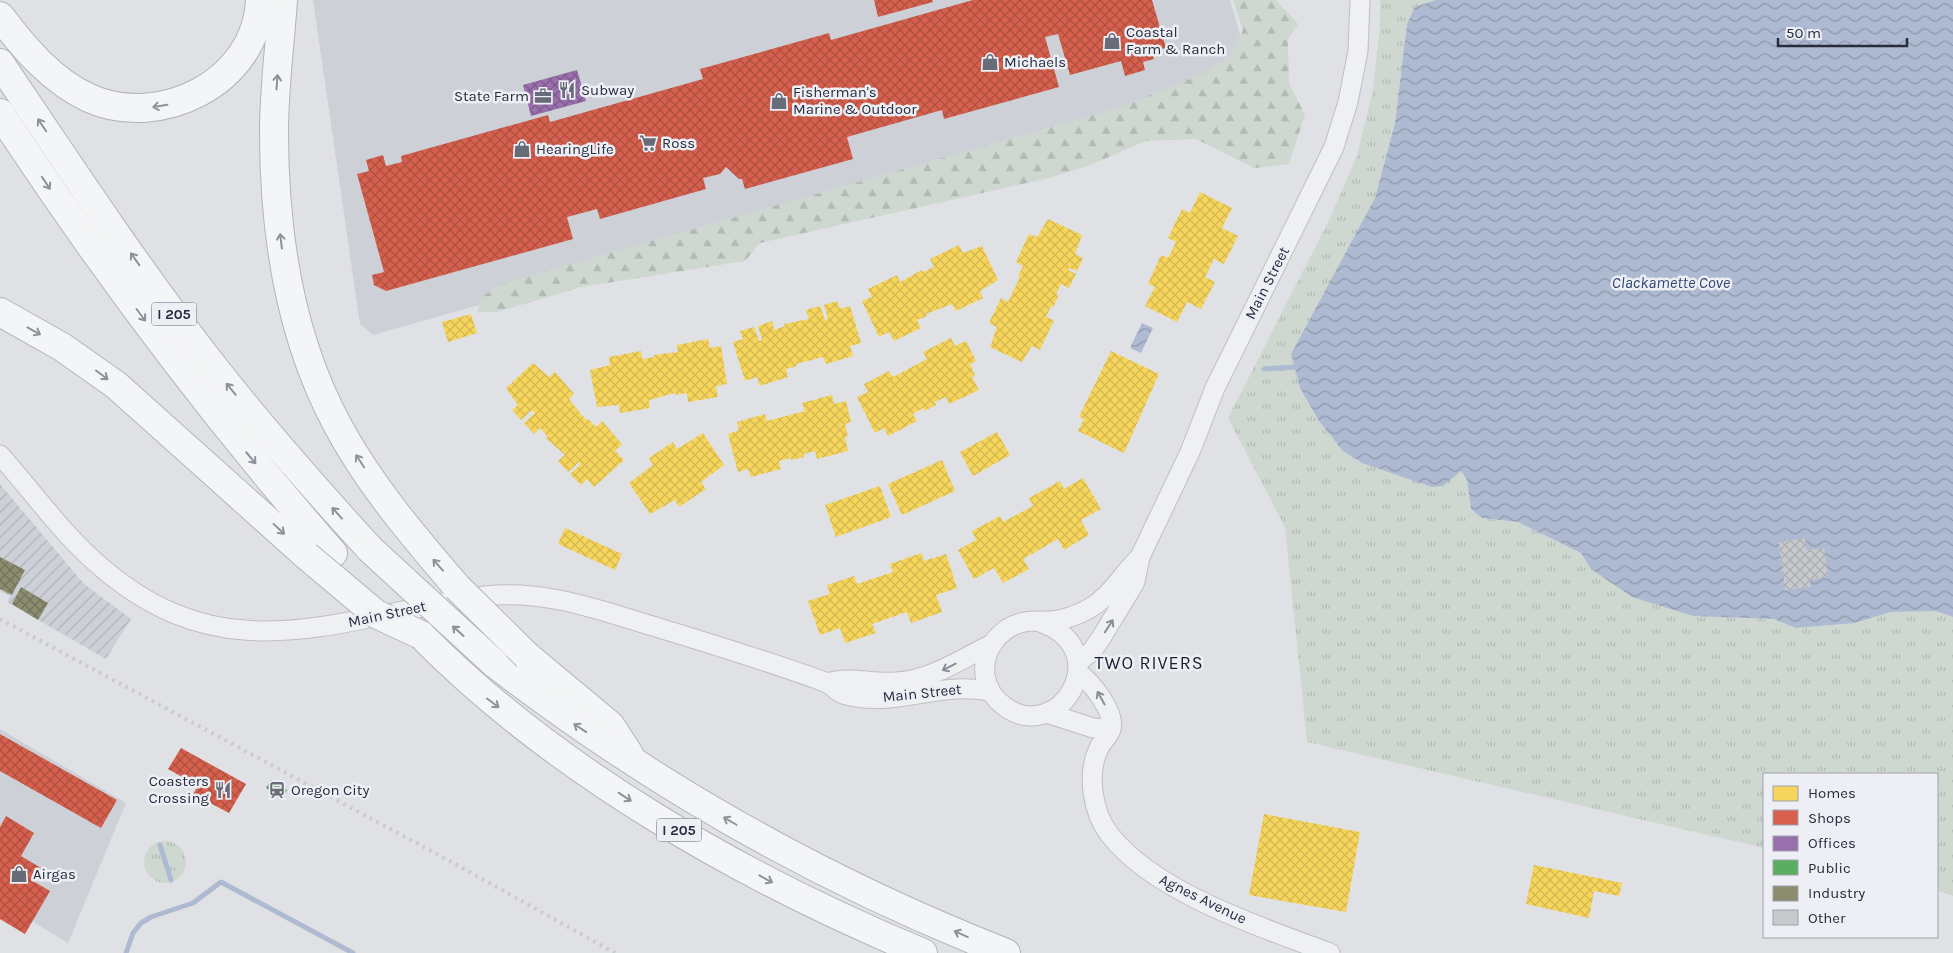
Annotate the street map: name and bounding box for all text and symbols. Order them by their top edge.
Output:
scale bar [1778,15,1907,47]
place label: Coastal Farm & Ranch [1126,23,1225,58]
text: 50 m [1786,24,1821,42]
shop icon: Coastal Farm & Ranch [1102,31,1122,51]
shop icon: Michaels [980,52,1000,72]
place label: Michaels [1004,53,1066,71]
one-way arrow [273,74,282,90]
restaurant icon: Subway [557,80,577,100]
place label: Subway [581,81,634,99]
place label: Fisherman's Marine & Outdoor [793,83,917,118]
office icon: State Farm [533,86,553,106]
place label: State Farm [454,87,529,105]
shop icon: Fisherman's Marine & Outdoor [769,91,789,111]
one-way arrow [152,102,168,112]
one-way arrow [37,119,47,133]
supermarket icon: Ross [638,133,658,153]
place label: Ross [662,134,695,152]
shop icon: HearingLife [512,139,532,159]
place label: HearingLife [536,140,614,158]
one-way arrow [41,176,51,190]
one-way arrow [276,233,286,249]
street label: Main Street [1241,243,1293,322]
one-way arrow [129,253,140,266]
water label: Clackamette Cove [1612,273,1731,292]
road number: I 205 [152,302,196,326]
one-way arrow [136,308,146,322]
one-way arrow [27,326,42,336]
one-way arrow [95,369,108,380]
one-way arrow [226,383,237,396]
one-way arrow [245,451,256,464]
one-way arrow [355,454,365,468]
one-way arrow [331,506,343,519]
one-way arrow [273,523,285,535]
one-way arrow [433,558,444,571]
street label: Main Street [346,597,428,631]
one-way arrow [1104,619,1114,633]
one-way arrow [451,625,464,636]
district label: TWO RIVERS [1094,652,1204,674]
one-way arrow [941,662,956,672]
street label: Main Street [882,680,963,706]
one-way arrow [1095,691,1105,705]
one-way arrow [486,697,499,708]
one-way arrow [573,722,587,733]
place label: Coasters Crossing [148,772,210,807]
legend [1763,773,1938,938]
restaurant icon: Coasters Crossing [213,780,233,800]
station icon: Oregon City [267,780,287,800]
place label: Oregon City [291,781,369,799]
text: Homes [1808,784,1856,802]
one-way arrow [618,793,632,803]
text: Shops [1808,809,1851,827]
one-way arrow [724,816,738,826]
road number: I 205 [656,818,702,842]
text: Offices [1808,834,1856,852]
text: Public [1808,859,1851,877]
shop icon: Airgas [9,864,29,884]
place label: Airgas [33,865,76,883]
street label: Agnes Avenue [1157,870,1249,928]
one-way arrow [758,874,773,884]
text: Industry [1808,884,1865,902]
text: Other [1808,909,1846,927]
one-way arrow [954,929,969,939]

